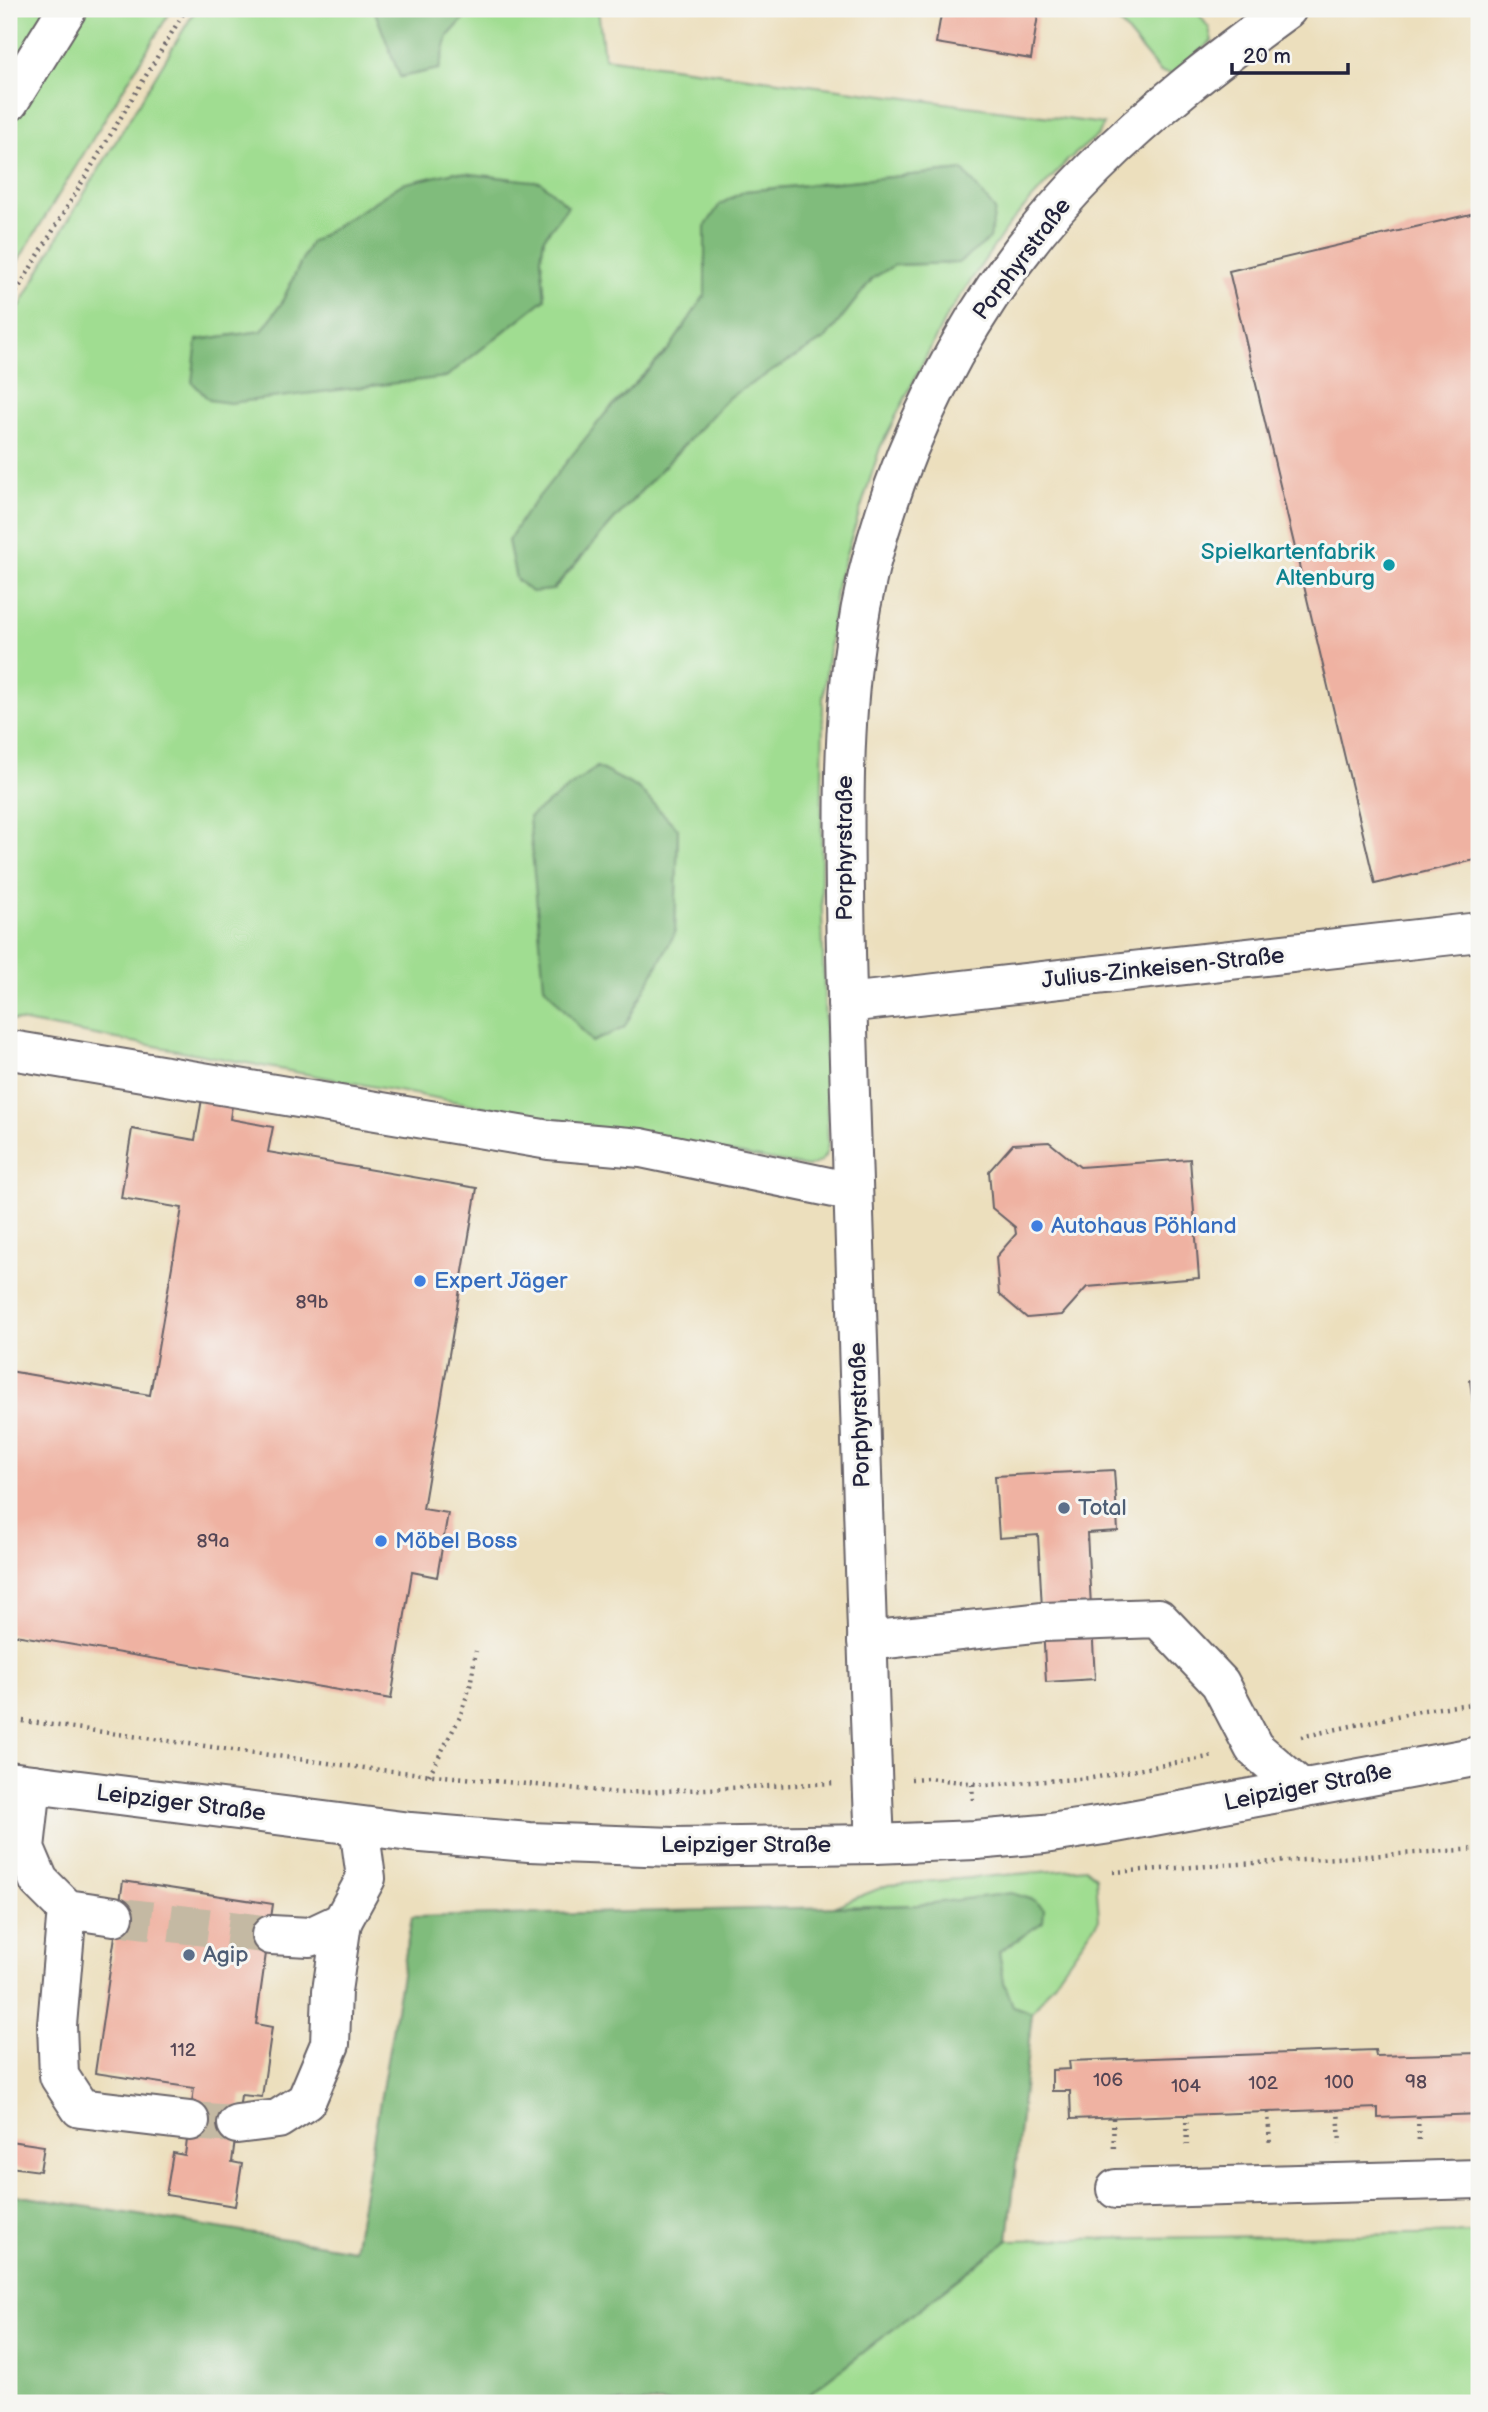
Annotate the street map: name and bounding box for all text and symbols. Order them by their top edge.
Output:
scale bar [1232,32,1348,76]
text: 20 m [1243,44,1291,69]
street label: Porphyrstraße [967,192,1077,326]
place label: Spielkartenfabrik Altenburg [1201,538,1376,592]
marker: Spielkartenfabrik Altenburg [1381,557,1397,573]
street label: Porphyrstraße [831,775,859,921]
street label: Julius-Zinkeisen-Straße [1040,941,1286,995]
place label: Autohaus Pöhland [1051,1212,1237,1240]
marker: Autohaus Pöhland [1029,1218,1045,1234]
place label: Expert Jäger [434,1267,568,1295]
marker: Expert Jäger [412,1273,428,1289]
house number: 89b [296,1291,329,1314]
street label: Porphyrstraße [843,1342,877,1488]
place label: Total [1078,1494,1127,1522]
marker: Total [1056,1500,1072,1516]
place label: Möbel Boss [395,1527,517,1555]
house number: 89a [197,1530,229,1553]
marker: Möbel Boss [373,1533,389,1549]
street label: Leipziger Straße [1222,1757,1394,1817]
street label: Leipziger Straße [95,1779,267,1827]
street label: Leipziger Straße [661,1831,831,1859]
place label: Agip [203,1941,249,1969]
marker: Agip [181,1947,197,1963]
house number: 112 [170,2039,197,2062]
house number: 106 [1093,2069,1123,2092]
house number: 100 [1324,2071,1354,2094]
house number: 98 [1405,2071,1427,2094]
house number: 102 [1248,2072,1279,2095]
house number: 104 [1171,2075,1201,2098]

